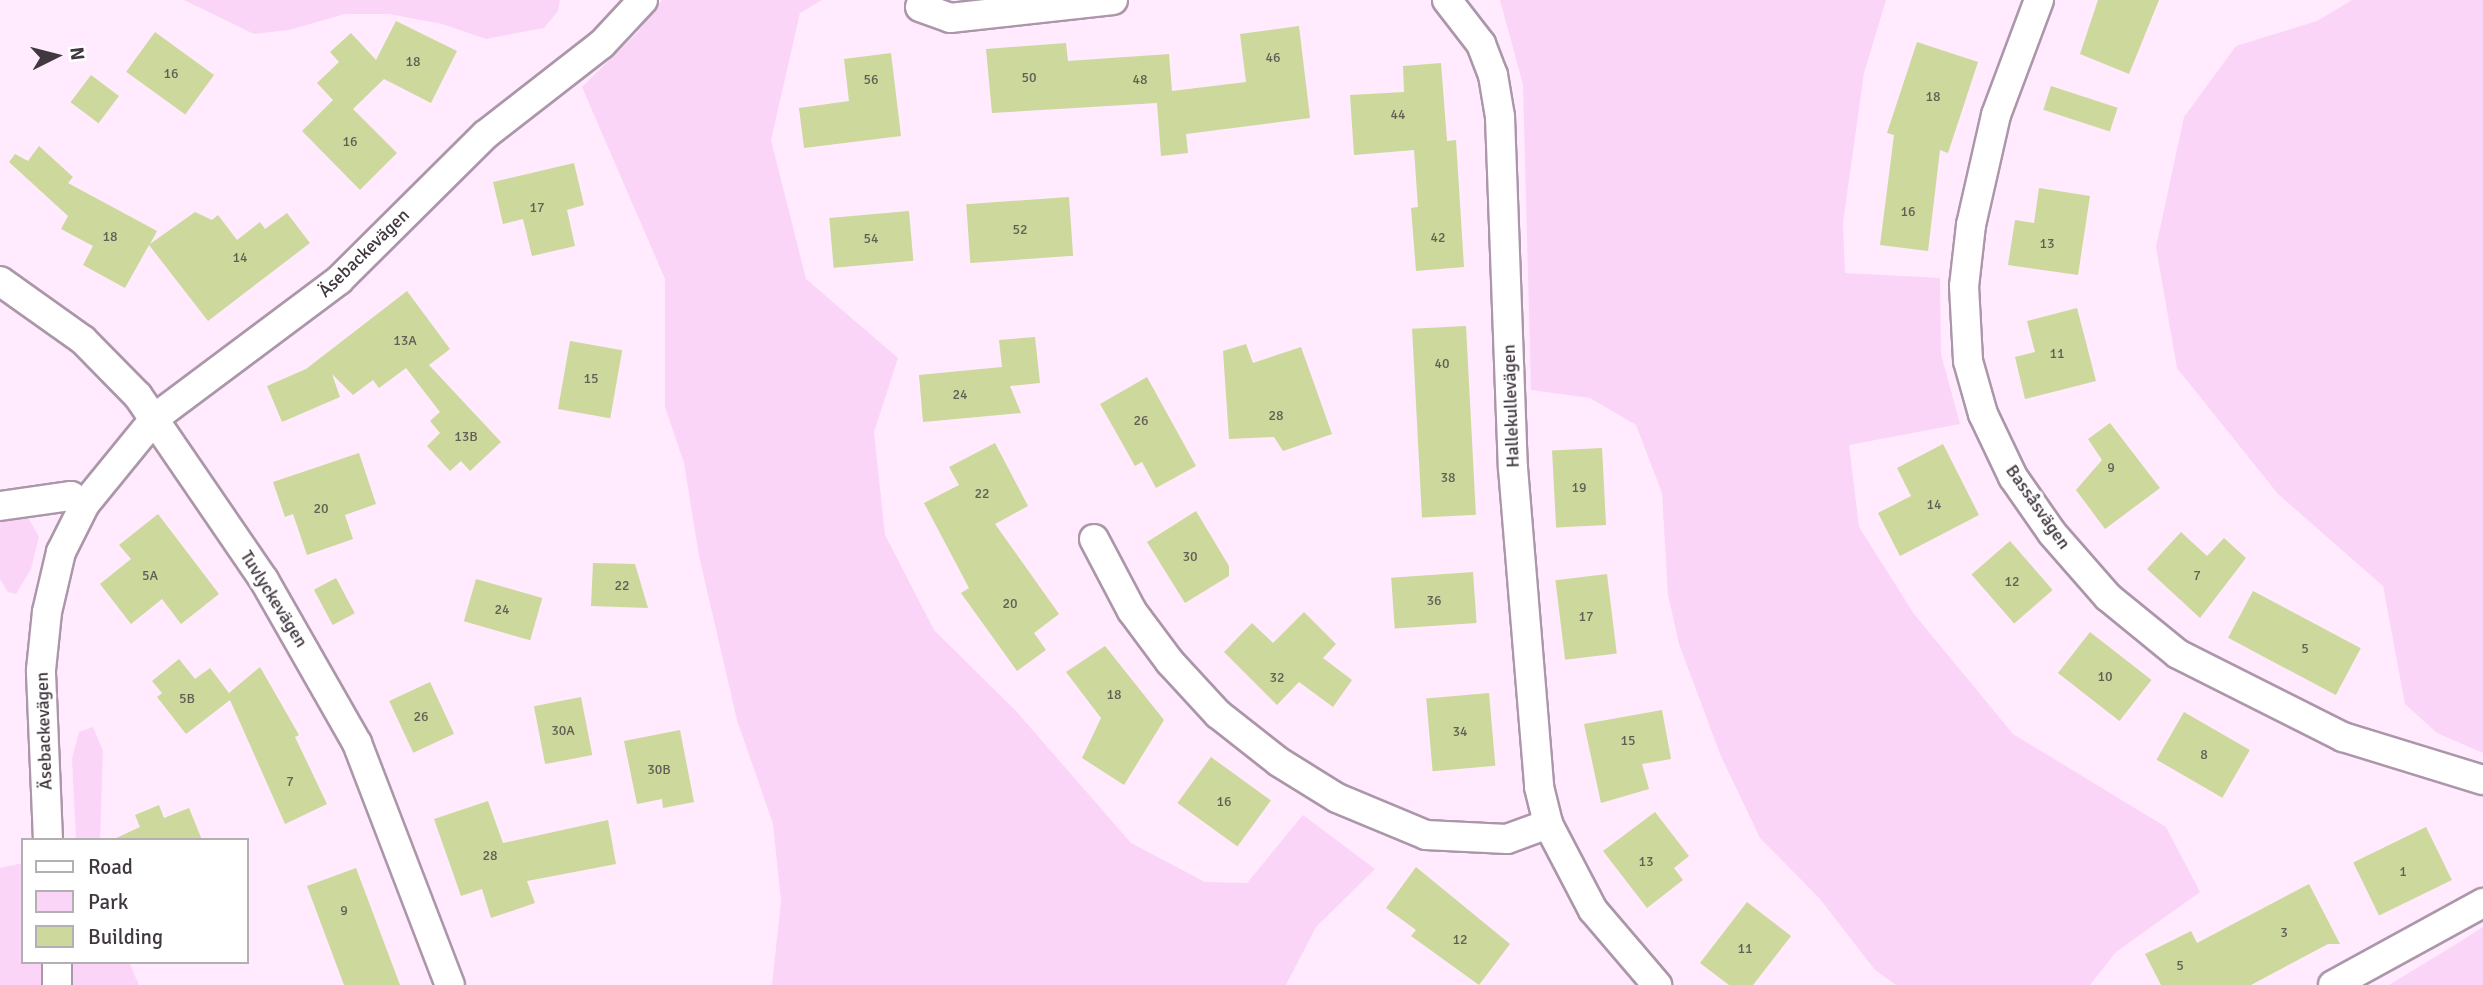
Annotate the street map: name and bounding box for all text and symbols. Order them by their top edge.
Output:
north arrow [21,21,91,91]
text: N [64,46,90,62]
house number: 46 [1265,50,1281,66]
house number: 18 [405,54,421,70]
house number: 16 [163,66,179,82]
house number: 50 [1021,70,1037,86]
house number: 56 [863,72,879,88]
house number: 48 [1132,72,1148,88]
house number: 18 [1925,89,1941,105]
house number: 44 [1390,107,1406,123]
house number: 16 [342,134,358,150]
house number: 17 [529,200,545,216]
street label: Äsebackevägen [314,204,414,302]
house number: 16 [1900,204,1916,220]
house number: 52 [1012,222,1028,238]
house number: 18 [102,229,118,245]
house number: 42 [1430,230,1446,246]
house number: 54 [863,231,879,247]
house number: 13 [2039,236,2055,252]
house number: 14 [232,250,248,266]
house number: 13A [393,333,417,349]
street label: Hallekullevägen [1498,344,1524,468]
house number: 11 [2049,346,2065,362]
house number: 40 [1434,356,1450,372]
house number: 15 [583,371,599,387]
house number: 24 [952,387,968,403]
house number: 28 [1268,408,1284,424]
house number: 26 [1133,413,1149,429]
house number: 13B [454,429,478,445]
house number: 9 [2107,460,2115,476]
street label: Bassåsvägen [2001,461,2075,553]
house number: 38 [1440,470,1456,486]
house number: 19 [1571,480,1587,496]
house number: 22 [974,486,990,502]
house number: 14 [1926,497,1942,513]
house number: 20 [313,501,329,517]
street label: Tuvlyckevägen [236,547,312,651]
house number: 30 [1182,549,1198,565]
house number: 5A [142,568,158,584]
house number: 7 [2193,568,2201,584]
house number: 12 [2004,574,2020,590]
house number: 22 [614,578,630,594]
house number: 36 [1426,593,1442,609]
house number: 20 [1002,596,1018,612]
house number: 24 [494,602,510,618]
house number: 17 [1578,609,1594,625]
house number: 5 [2301,641,2309,657]
house number: 10 [2097,669,2113,685]
house number: 32 [1269,670,1285,686]
street label: Äsebackevägen [31,672,57,790]
house number: 18 [1106,687,1122,703]
house number: 5B [179,691,195,707]
house number: 26 [413,709,429,725]
house number: 30A [551,723,575,739]
house number: 34 [1452,724,1468,740]
house number: 15 [1620,733,1636,749]
house number: 8 [2200,747,2208,763]
house number: 30B [647,762,671,778]
house number: 7 [286,774,294,790]
house number: 16 [1216,794,1232,810]
legend [21,838,248,964]
house number: 28 [482,848,498,864]
text: Road [88,854,133,880]
house number: 13 [1638,854,1654,870]
house number: 1 [2399,864,2407,880]
text: Park [88,889,128,915]
house number: 9 [340,903,348,919]
text: Building [88,924,163,950]
house number: 3 [2280,925,2288,941]
house number: 12 [1452,932,1468,948]
house number: 11 [1737,941,1753,957]
house number: 5 [2176,958,2184,974]

